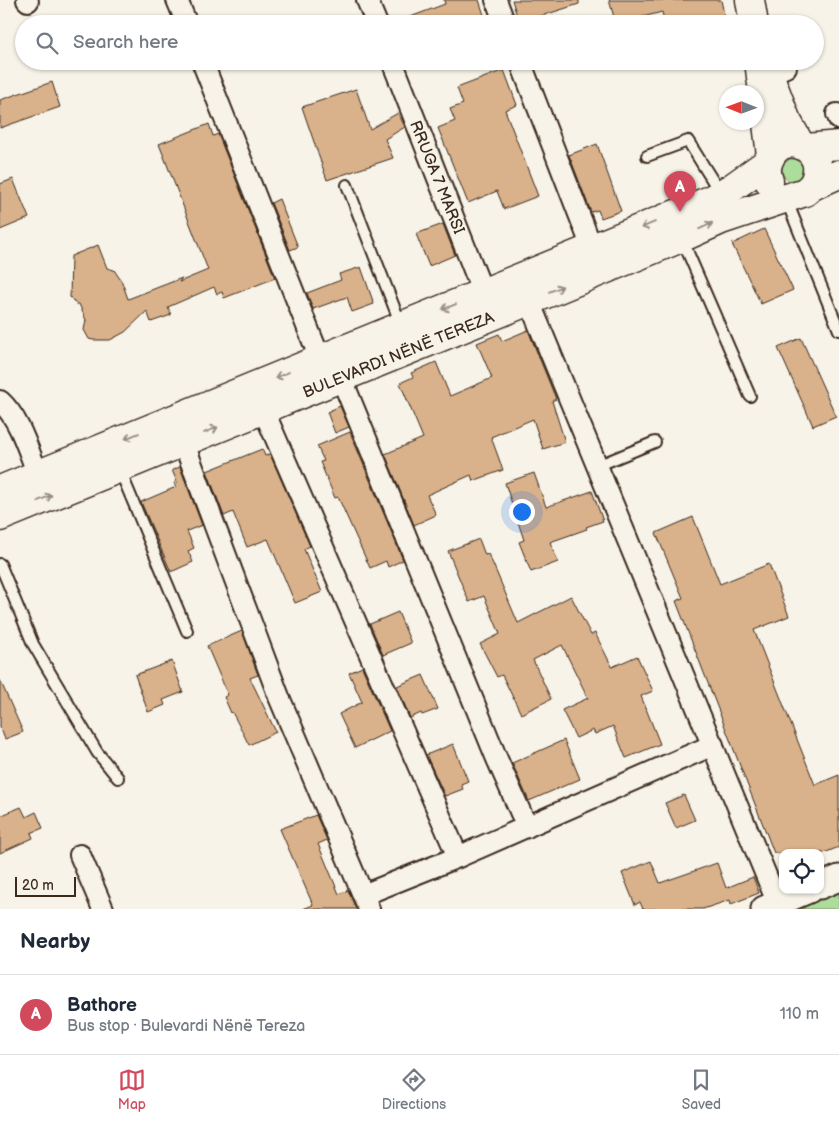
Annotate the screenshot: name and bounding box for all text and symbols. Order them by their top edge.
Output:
search box [15,15,824,70]
icon: search [33,29,61,57]
text: Search here [73,31,178,54]
north arrow [719,85,764,130]
street label: RRUGA 7 MARSI [405,118,468,237]
pin: A [664,171,696,212]
one-way arrow [641,221,656,230]
one-way arrow [698,221,713,231]
one-way arrow [549,284,564,293]
one-way arrow [442,302,457,312]
street label: BULEVARDI NËNË TEREZA [299,306,497,403]
one-way arrow [275,371,290,380]
one-way arrow [204,424,219,433]
one-way arrow [125,432,140,442]
one-way arrow [37,493,52,502]
your location [509,499,535,525]
map controls [779,849,824,894]
button: locate [779,849,824,894]
scale bar [15,874,76,897]
text: 20 m [22,877,54,894]
text: Nearby [20,929,90,954]
text: Bathore [67,994,137,1017]
text: A [31,1005,41,1024]
text: 110 m [780,1005,819,1024]
text: Bus stop · Bulevardi Nënë Tereza [67,1017,305,1036]
tab: Map [118,1066,146,1113]
tab: Directions [382,1066,446,1113]
tab: Saved [682,1066,721,1113]

